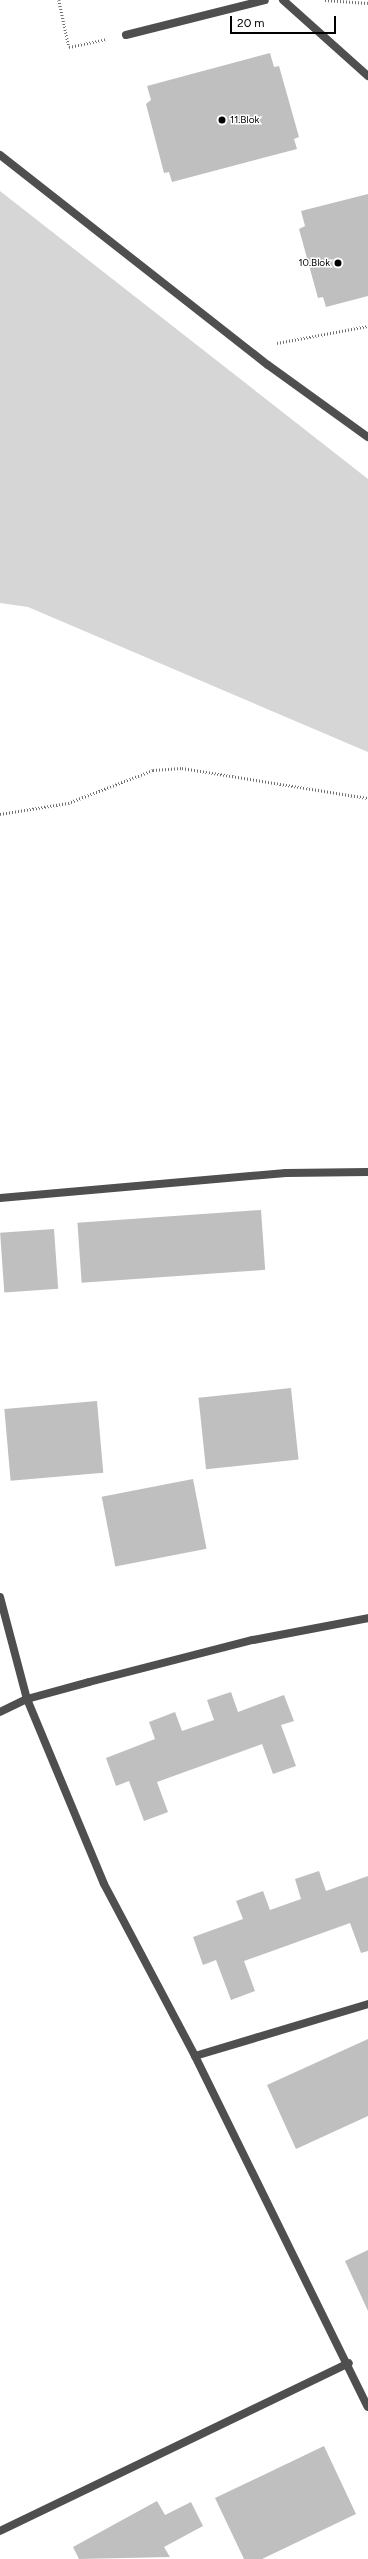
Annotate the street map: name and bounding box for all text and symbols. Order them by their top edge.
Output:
scale bar [232,8,338,34]
text: 20 m [237,16,265,30]
place label: 11.Blok [230,114,259,126]
marker: 11.Blok [217,115,227,125]
place label: 10.Blok [298,257,330,269]
marker: 10.Blok [333,258,343,268]

